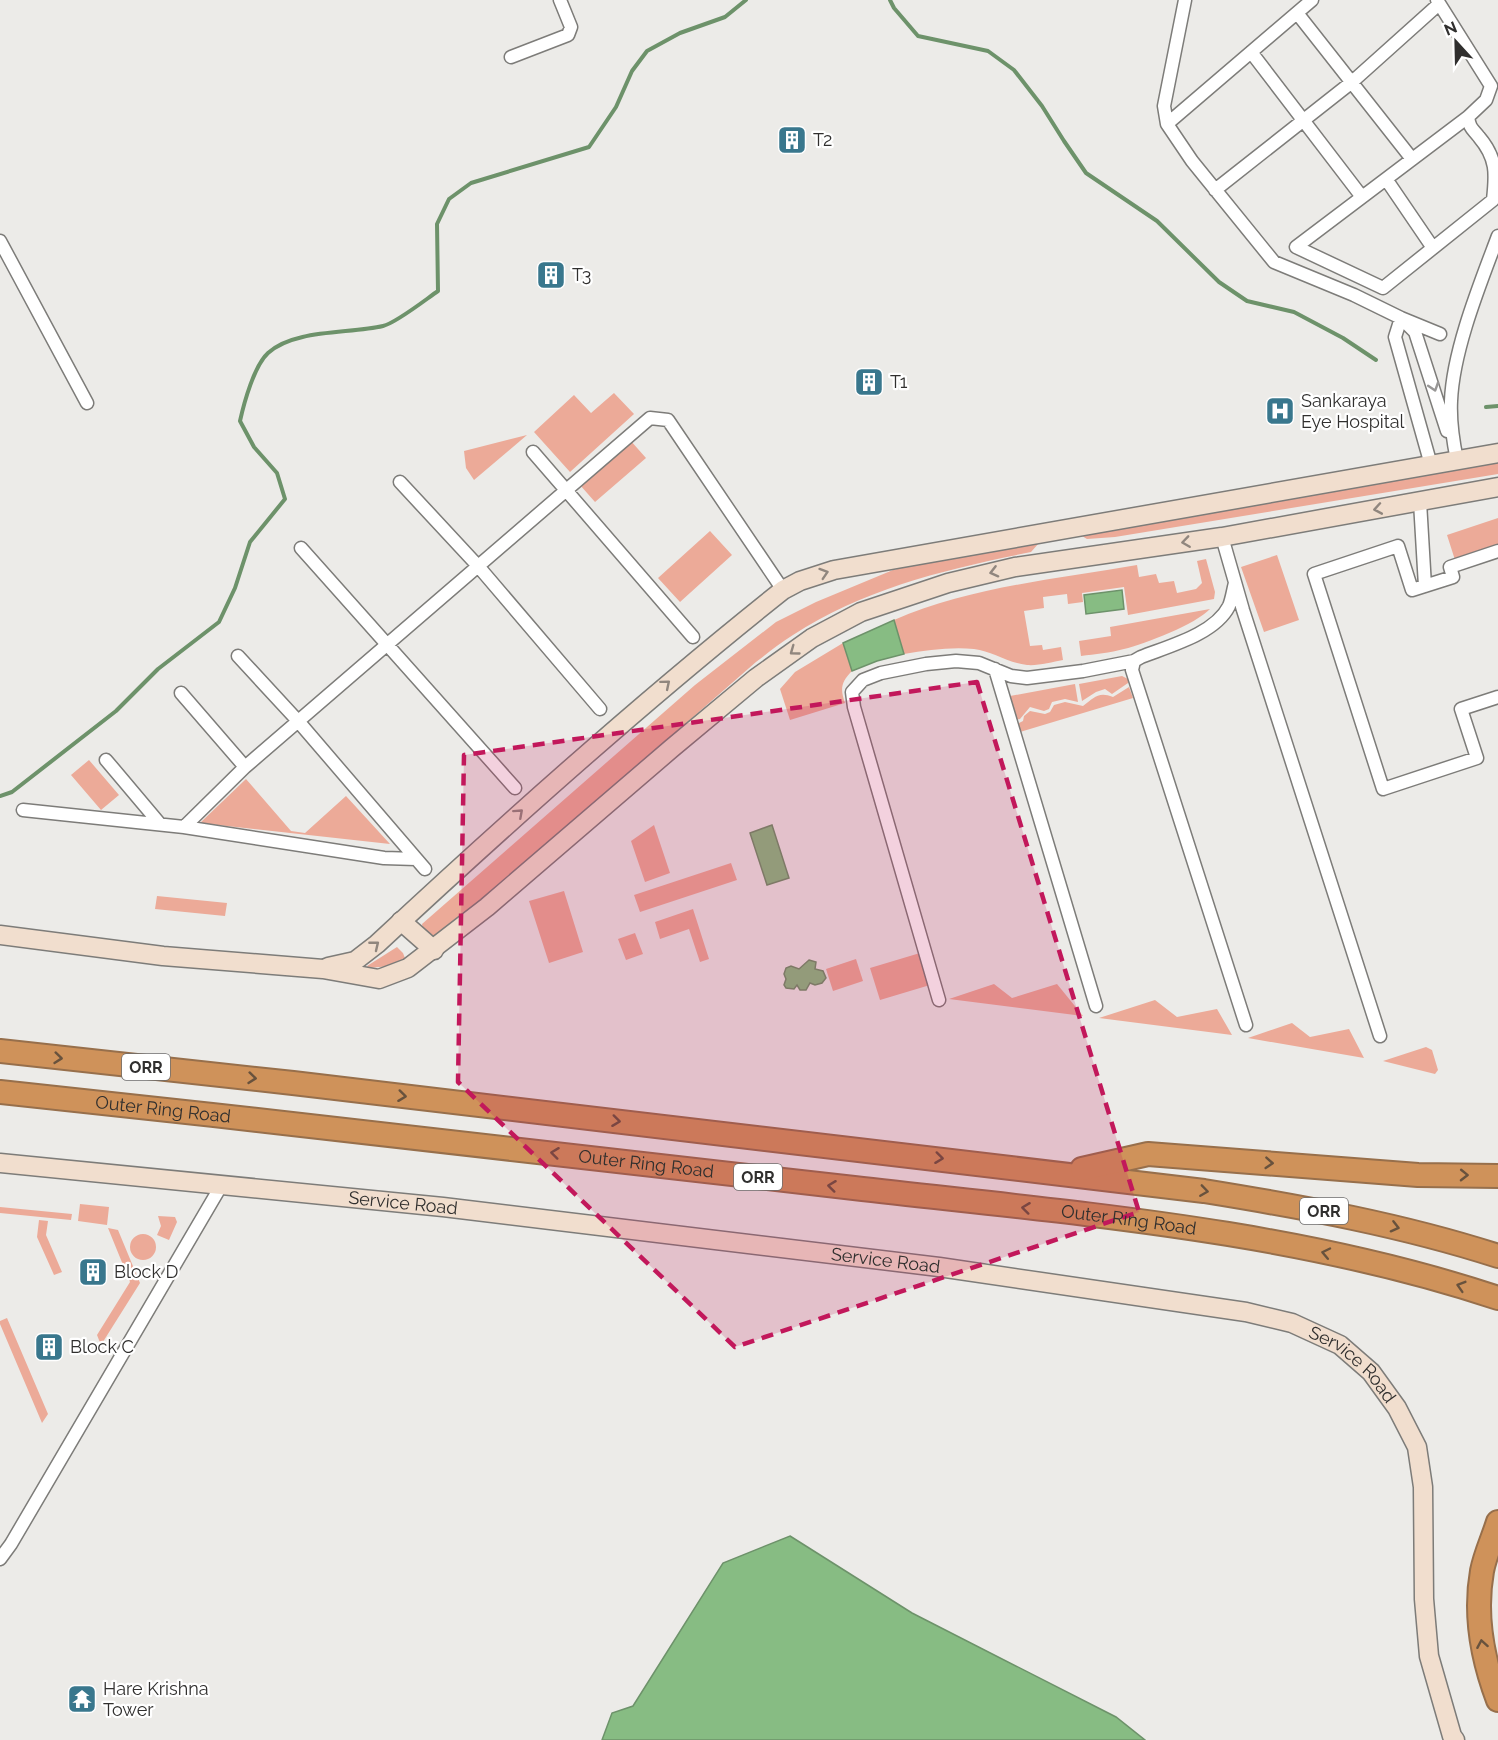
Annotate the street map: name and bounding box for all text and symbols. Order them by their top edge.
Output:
north arrow [1426,12,1486,72]
text: N [1441,17,1460,40]
building icon: T2 [776,124,808,156]
place label: T2 [813,129,832,150]
building icon: T3 [535,259,567,291]
place label: T3 [572,264,591,285]
building icon: T1 [853,366,885,398]
place label: T1 [890,371,908,392]
one-way arrow [1426,381,1439,392]
place label: Sankaraya Eye Hospital [1301,390,1405,432]
hospital icon: Sankaraya Eye Hospital [1264,395,1296,427]
one-way arrow [1374,502,1383,514]
one-way arrow [1182,535,1191,547]
one-way arrow [989,565,999,578]
one-way arrow [818,568,829,581]
one-way arrow [790,643,801,654]
one-way arrow [659,680,670,691]
one-way arrow [512,809,523,820]
one-way arrow [368,941,379,952]
one-way arrow [54,1051,63,1063]
road number: ORR [122,1054,170,1080]
one-way arrow [248,1071,257,1084]
one-way arrow [397,1089,406,1102]
street label: Outer Ring Road [94,1091,232,1127]
one-way arrow [612,1114,621,1127]
street label: Outer Ring Road [577,1145,715,1182]
one-way arrow [550,1147,559,1160]
one-way arrow [934,1152,943,1164]
one-way arrow [1265,1156,1274,1169]
road number: ORR [734,1164,782,1190]
one-way arrow [1459,1169,1468,1181]
one-way arrow [827,1180,836,1192]
one-way arrow [1199,1184,1208,1196]
street label: Service Road [348,1187,459,1219]
road number: ORR [1300,1198,1348,1224]
street label: Outer Ring Road [1060,1200,1198,1239]
one-way arrow [1021,1202,1030,1215]
one-way arrow [1390,1220,1400,1233]
street label: Service Road [830,1243,941,1277]
one-way arrow [1322,1247,1332,1260]
building icon: Block D [77,1256,109,1288]
place label: Block D [114,1261,179,1282]
one-way arrow [1456,1281,1467,1293]
street label: Service Road [1306,1321,1401,1407]
building icon: Block C [33,1331,65,1363]
place label: Block C [70,1336,134,1357]
one-way arrow [1476,1639,1488,1649]
place label: Hare Krishna Tower [103,1678,209,1720]
temple icon: Hare Krishna Tower [66,1683,98,1715]

